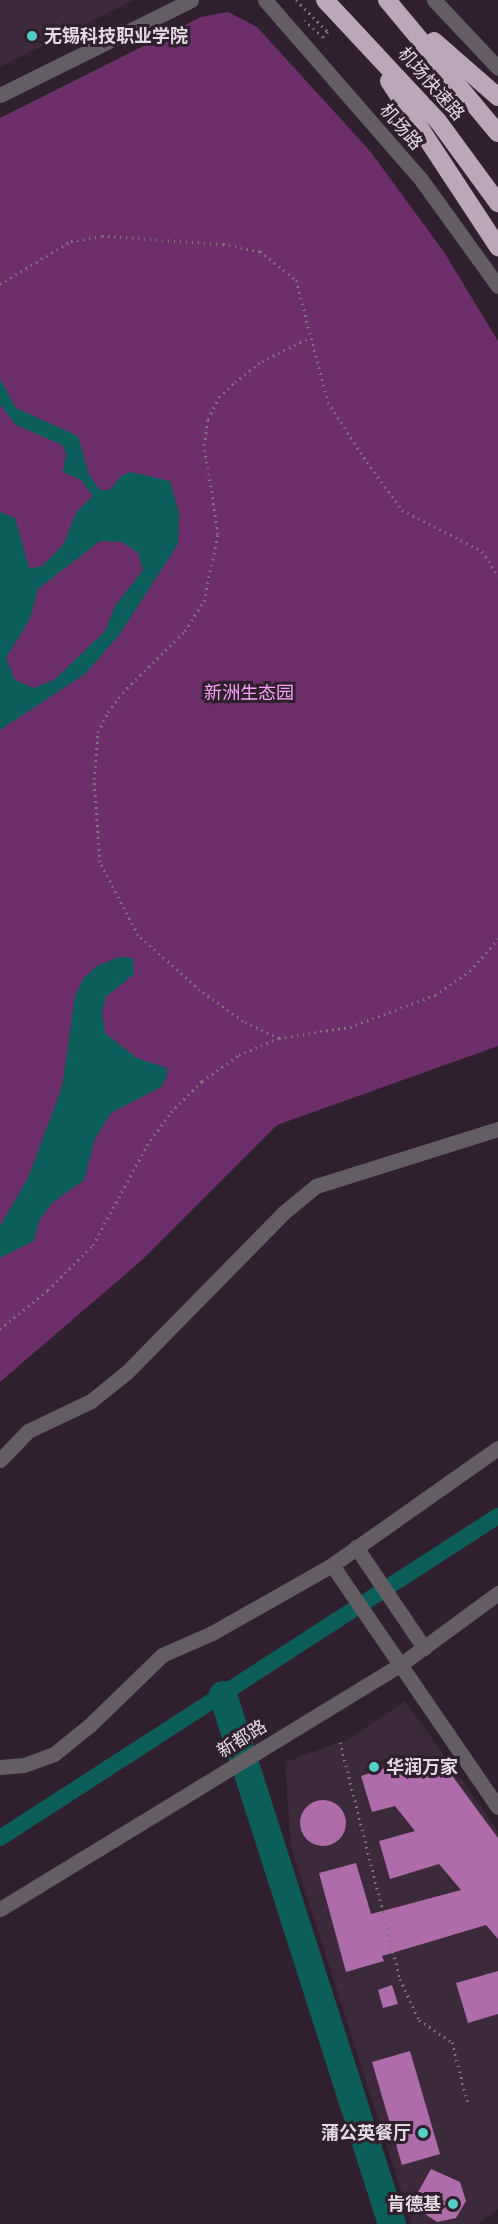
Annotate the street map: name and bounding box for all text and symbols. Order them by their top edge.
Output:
place label: 无锡科技职业学院 [44,25,188,47]
marker: 无锡科技职业学院 [25,29,39,43]
street label: 机场快速路 [393,43,469,125]
street label: 机场路 [375,100,427,154]
park label: 新洲生态园 [204,682,294,704]
street label: 新都路 [213,1716,271,1762]
place label: 华润万家 [386,1756,458,1778]
marker: 华润万家 [367,1760,381,1774]
place label: 蒲公英餐厅 [321,2122,411,2144]
marker: 蒲公英餐厅 [416,2126,430,2140]
place label: 肯德基 [387,2193,441,2215]
marker: 肯德基 [446,2197,460,2211]

